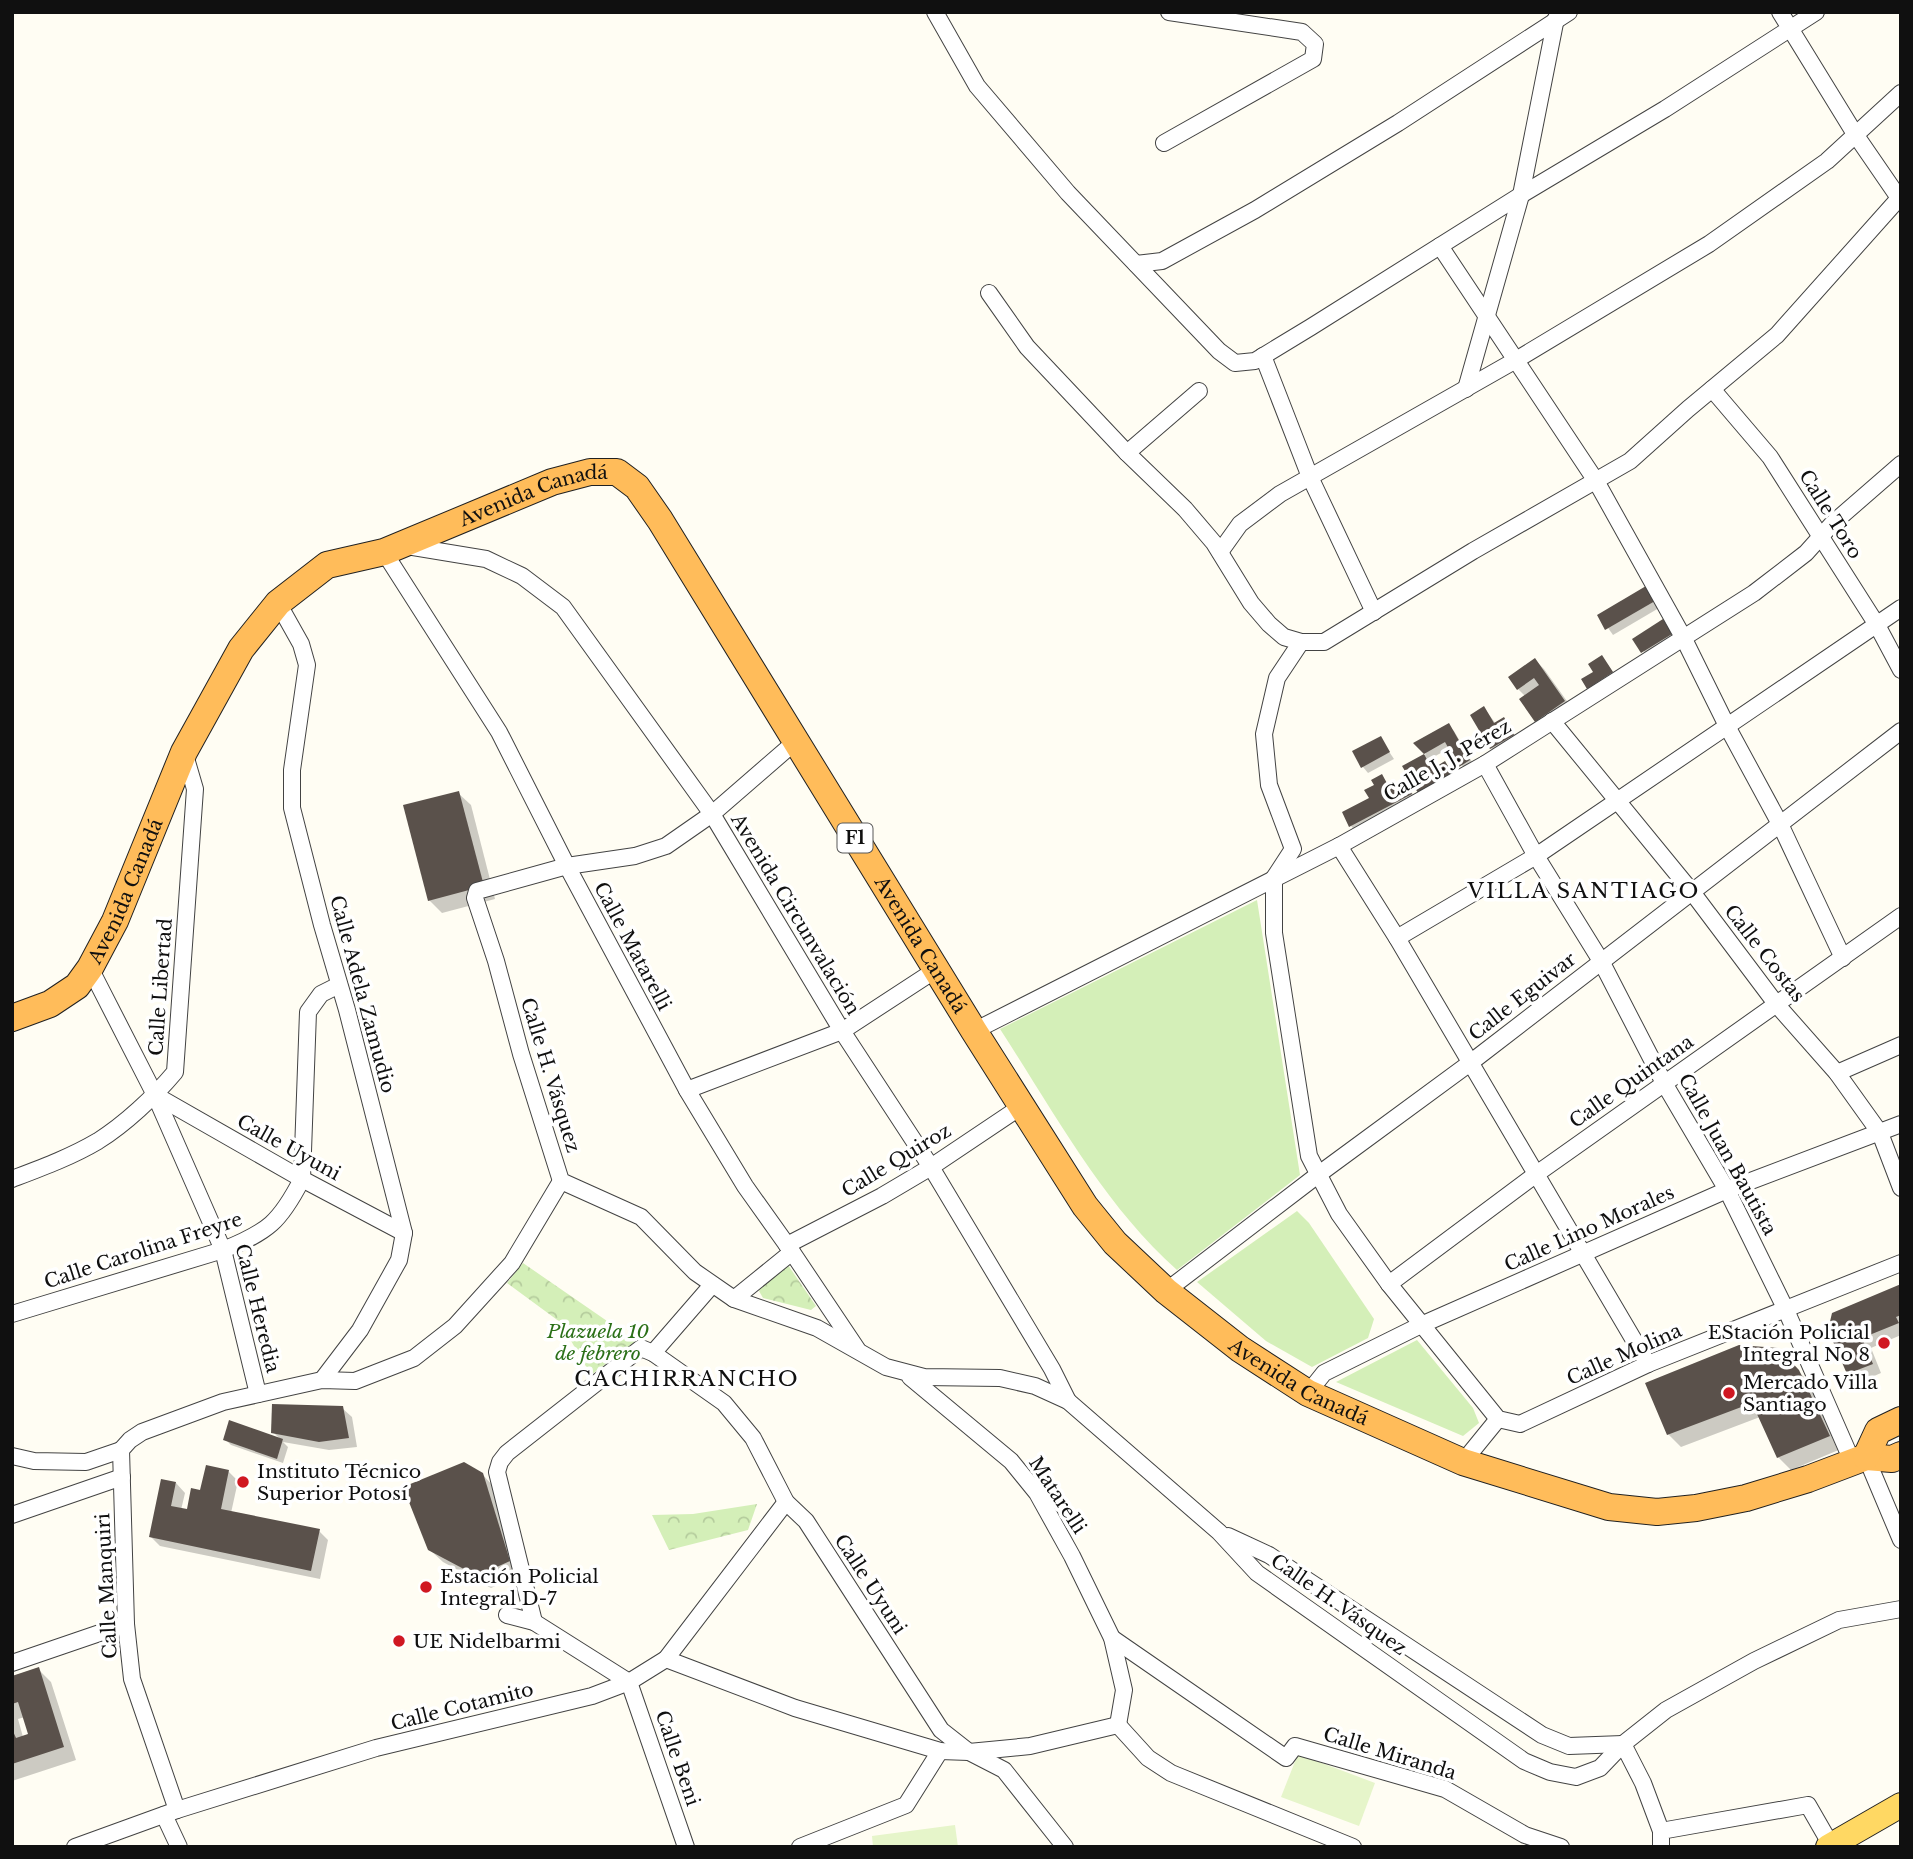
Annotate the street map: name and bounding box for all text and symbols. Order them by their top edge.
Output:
street label: Avenida Canadá [455,461,608,532]
street label: Calle Toro [1794,465,1867,563]
street label: Calle J. J. Pérez [1379,715,1515,806]
street label: Avenida Circunvalación [726,809,865,1019]
street label: Avenida Canadá [83,815,168,969]
road number: F1 [838,824,872,852]
street label: Avenida Canadá [869,871,972,1018]
street label: Calle Matarelli [589,878,676,1015]
district label: VILLA SANTIAGO [1467,878,1700,904]
street label: Calle Adela Zamudio [325,893,400,1095]
street label: Calle Costas [1719,900,1810,1007]
street label: Calle Libertad [144,917,177,1056]
street label: Calle Eguivar [1464,947,1581,1045]
street label: Calle H. Vásquez [516,995,585,1155]
street label: Calle Quintana [1565,1030,1698,1133]
street label: Calle Juan Bautista [1674,1069,1782,1239]
street label: Calle Uyuni [233,1110,345,1186]
street label: Calle Quiroz [837,1119,955,1202]
street label: Calle Lino Morales [1501,1181,1678,1276]
street label: Calle Carolina Freyre [41,1208,245,1293]
street label: Calle Heredia [230,1241,285,1375]
street label: Calle Molina [1563,1319,1686,1390]
park label: Plazuela 10 de febrero [546,1320,649,1365]
place label: EStación Policial Integral No 8 [1708,1321,1870,1366]
street label: Avenida Canadá [1223,1333,1372,1431]
marker: EStación Policial Integral No 8 [1876,1335,1892,1351]
district label: CACHIRRANCHO [574,1366,800,1392]
place label: Mercado Villa Santiago [1743,1371,1878,1416]
marker: Mercado Villa Santiago [1721,1385,1737,1401]
street label: Matarelli [1024,1452,1091,1539]
place label: Instituto Técnico Superior Potosí [257,1460,421,1505]
marker: Instituto Técnico Superior Potosí [235,1474,251,1490]
street label: Calle Manquiri [91,1512,122,1659]
street label: Calle Uyuni [830,1530,912,1639]
street label: Calle H. Vásquez [1266,1549,1411,1660]
place label: Estación Policial Integral D-7 [440,1565,599,1610]
marker: Estación Policial Integral D-7 [418,1579,434,1595]
place label: UE Nidelbarmi [413,1630,561,1653]
marker: UE Nidelbarmi [391,1633,407,1649]
street label: Calle Cotamito [388,1678,536,1735]
street label: Calle Beni [650,1707,705,1809]
street label: Calle Miranda [1321,1722,1459,1785]

